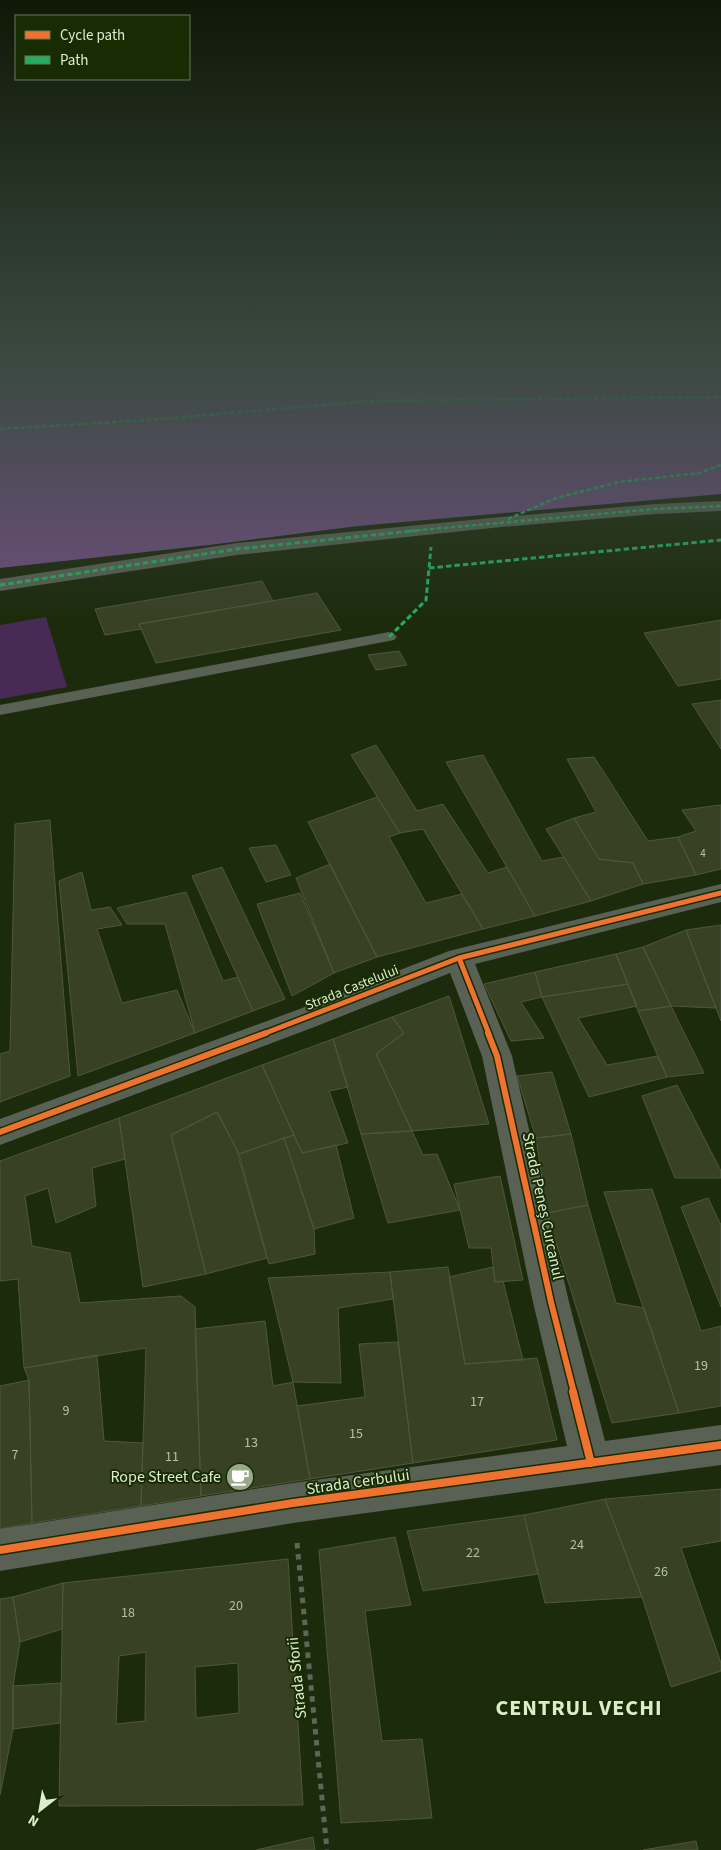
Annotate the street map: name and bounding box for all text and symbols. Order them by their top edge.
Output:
legend [15,15,190,80]
text: Cycle path [60,25,125,46]
text: Path [60,50,88,71]
house number: 4 [700,846,706,861]
street label: Strada Castelului [302,960,402,1016]
street label: Strada Peneș Curcanul [517,1130,569,1282]
house number: 19 [694,1356,708,1376]
house number: 17 [470,1392,484,1412]
house number: 9 [63,1401,70,1421]
house number: 15 [349,1424,363,1444]
house number: 13 [244,1433,258,1453]
house number: 7 [12,1445,19,1465]
house number: 11 [165,1447,179,1467]
cafe icon: Rope Street Cafe [225,1462,255,1492]
street label: Strada Cerbului [305,1464,411,1500]
place label: Rope Street Cafe [110,1466,221,1488]
house number: 24 [570,1535,584,1555]
house number: 22 [466,1543,480,1563]
house number: 26 [654,1562,668,1582]
house number: 20 [229,1596,243,1616]
house number: 18 [121,1603,135,1623]
street label: Strada Sforii [282,1636,312,1720]
district label: CENTRUL VECHI [495,1692,663,1724]
north arrow [15,1785,65,1835]
text: N [25,1809,43,1831]

